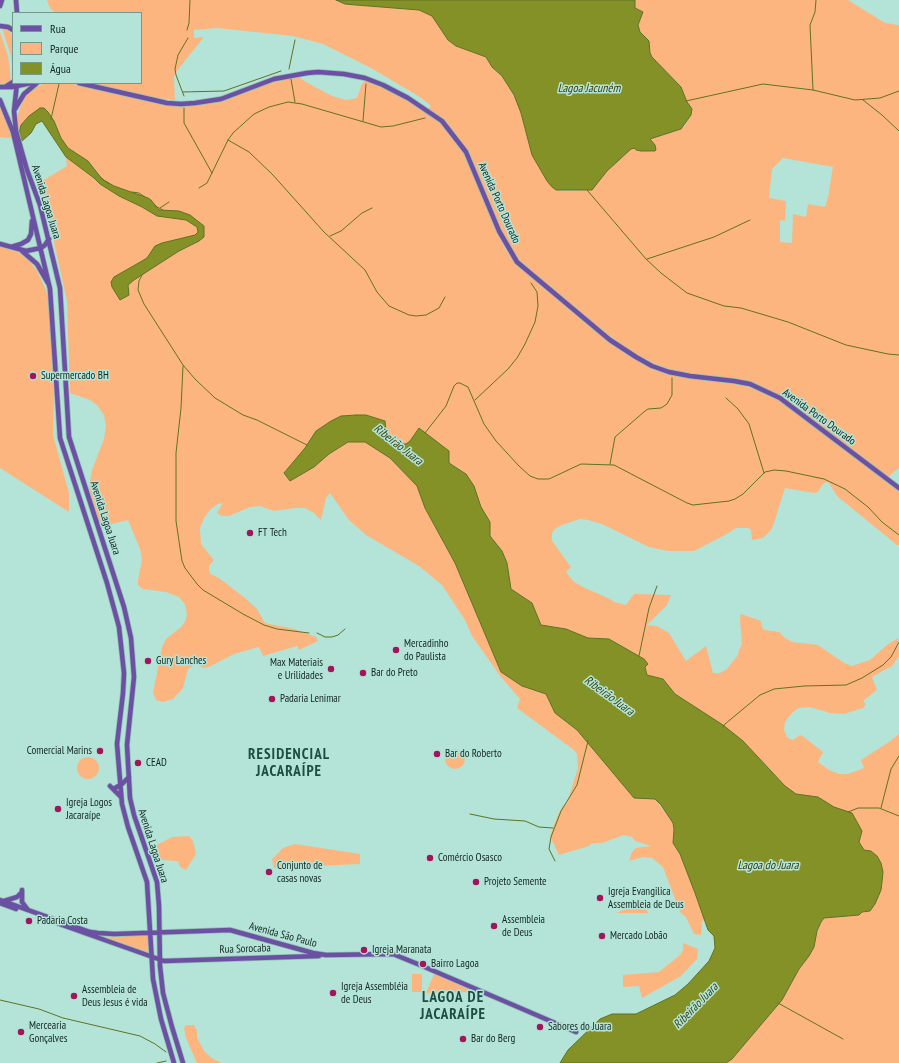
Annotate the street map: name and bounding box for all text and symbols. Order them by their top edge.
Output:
legend [12,12,142,84]
text: Rua [50,21,66,36]
text: Parque [50,41,79,56]
text: Água [50,61,71,76]
water label: Lagoa Jacuném [558,82,620,96]
street label: Avenida Porto Dourado [475,160,523,246]
street label: Avenida Lagoa Juara [28,163,64,241]
place label: Supermercado BH [41,369,109,383]
marker: Supermercado BH [28,371,38,381]
street label: Avenida Porto Dourado [780,386,858,448]
water label: Ribeirão Juara [371,421,425,469]
street label: Avenida Lagoa Juara [87,480,123,556]
place label: FT Tech [258,526,287,540]
marker: FT Tech [245,528,255,538]
place label: Mercadinho do Paulista [404,637,448,663]
marker: Mercadinho do Paulista [391,645,401,655]
place label: Gury Lanches [156,654,206,668]
marker: Gury Lanches [143,656,153,666]
place label: Max Materiais e Urilidades [270,656,323,682]
marker: Max Materiais e Urilidades [326,664,336,674]
place label: Bar do Preto [371,666,418,680]
marker: Bar do Preto [358,668,368,678]
water label: Ribeirão Juara [581,673,637,719]
place label: Padaria Lenimar [280,692,341,706]
marker: Padaria Lenimar [267,694,277,704]
place label: Comercial Marins [27,744,92,758]
marker: Comercial Marins [95,746,105,756]
district label: RESIDENCIAL JACARAÍPE [248,746,330,781]
place label: Bar do Roberto [445,747,502,761]
marker: Bar do Roberto [432,749,442,759]
place label: CEAD [146,756,167,770]
marker: CEAD [133,758,143,768]
place label: Igreja Logos Jacaraípe [66,796,112,822]
marker: Igreja Logos Jacaraípe [53,804,63,814]
street label: Avenida Lagoa Juara [135,808,171,884]
place label: Comércio Osasco [438,851,502,865]
marker: Comércio Osasco [425,853,435,863]
place label: Conjunto de casas novas [277,859,323,885]
water label: Lagoa do Juara [737,859,799,873]
marker: Conjunto de casas novas [264,867,274,877]
place label: Projeto Semente [484,875,547,889]
marker: Projeto Semente [471,877,481,887]
place label: Igreja Evangilica Assembleia de Deus [608,885,684,911]
marker: Igreja Evangilica Assembleia de Deus [595,893,605,903]
place label: Assembleia de Deus [502,913,545,939]
place label: Padaria Costa [37,914,88,928]
marker: Padaria Costa [24,916,34,926]
street label: Avenida São Paulo [248,920,318,950]
marker: Assembleia de Deus [489,921,499,931]
place label: Mercado Lobão [610,929,667,943]
marker: Mercado Lobão [597,931,607,941]
street label: Rua Sorocaba [219,942,271,956]
place label: Igreja Maranata [372,943,431,957]
marker: Igreja Maranata [359,945,369,955]
place label: Bairro Lagoa [431,957,479,971]
marker: Bairro Lagoa [418,959,428,969]
place label: Igreja Assembléia de Deus [341,980,408,1006]
water label: Ribeirão Juara [671,980,721,1032]
place label: Assembleia de Deus Jesus é vida [82,983,148,1009]
marker: Igreja Assembléia de Deus [328,988,338,998]
district label: LAGOA DE JACARAÍPE [420,989,486,1024]
marker: Assembleia de Deus Jesus é vida [69,991,79,1001]
place label: Mercearia Gonçalves [29,1019,67,1045]
place label: Sabores do Juara [548,1020,611,1034]
marker: Sabores do Juara [535,1022,545,1032]
marker: Mercearia Gonçalves [16,1027,26,1037]
place label: Bar do Berg [471,1032,515,1046]
marker: Bar do Berg [458,1034,468,1044]

